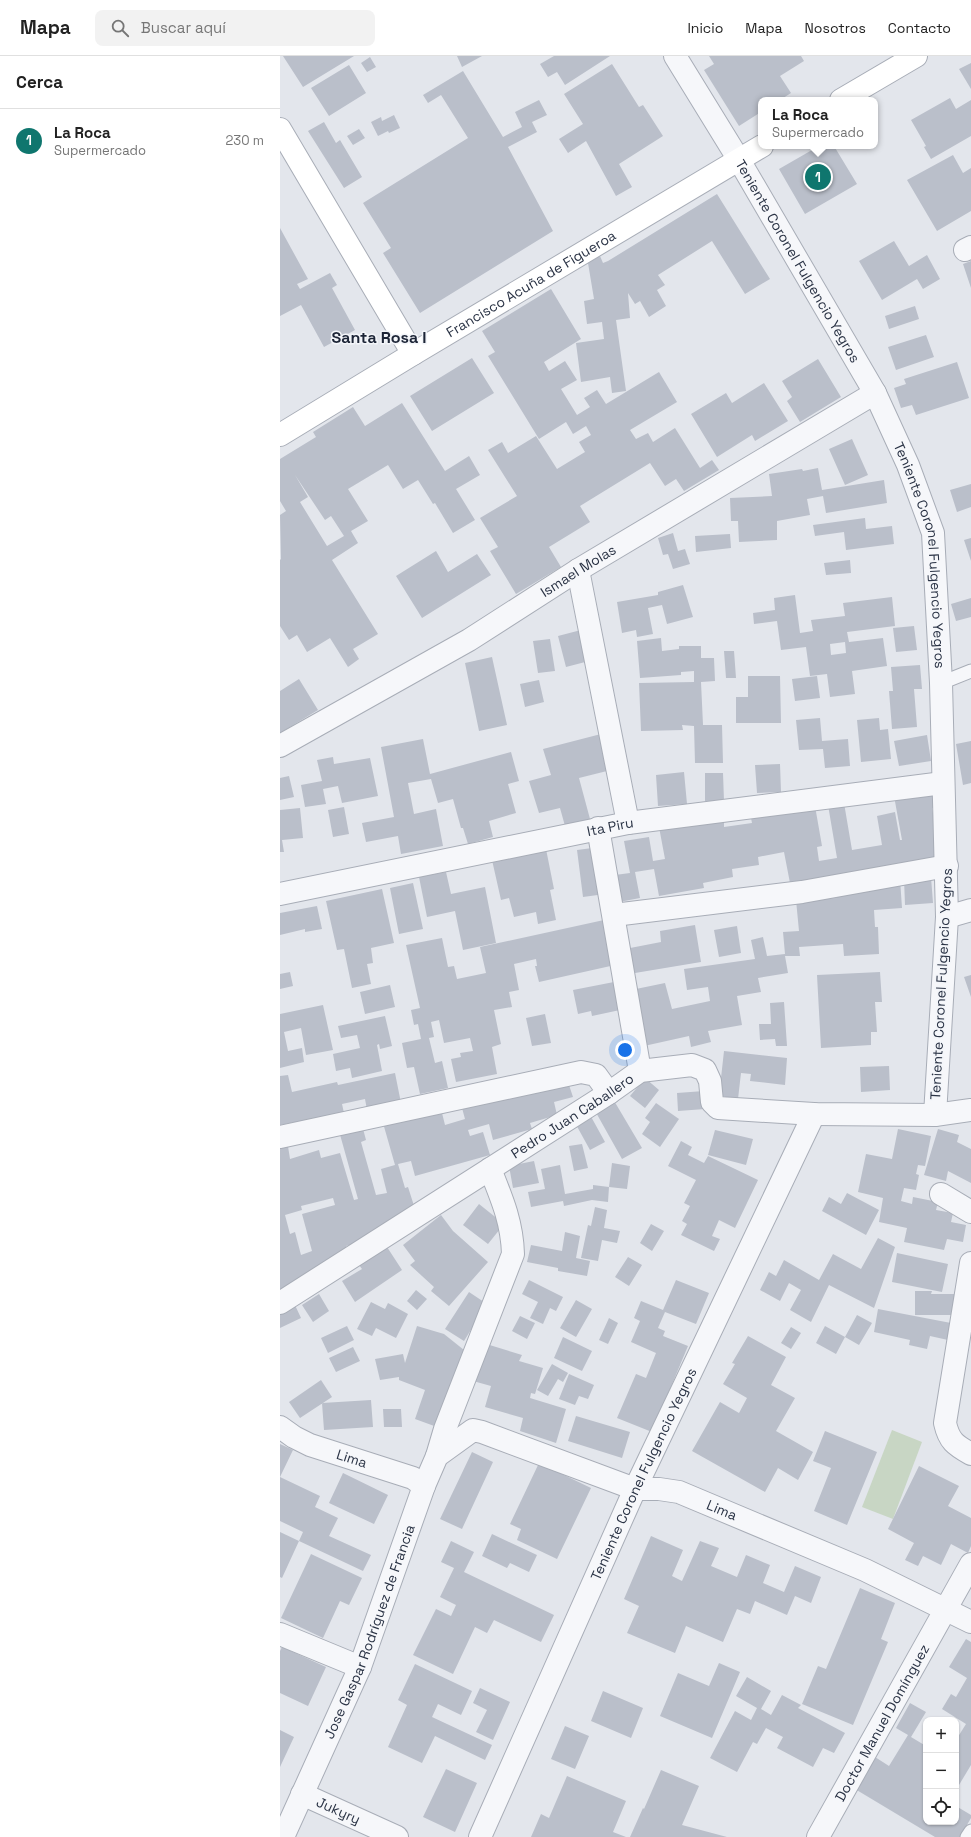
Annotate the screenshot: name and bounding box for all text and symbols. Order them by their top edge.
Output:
search box [95,10,375,46]
text: Mapa [20,15,71,40]
icon: search [109,17,131,39]
text: Buscar aquí [141,18,226,37]
text: Inicio [687,19,723,37]
text: Mapa [745,19,783,37]
text: Nosotros [805,19,866,37]
text: Contacto [888,19,951,37]
text: Cerca [16,71,63,93]
popup [758,97,878,149]
text: La Roca [772,105,829,124]
text: La Roca [54,123,111,142]
text: Supermercado [772,124,864,141]
text: 1 [26,132,32,149]
text: 230 m [226,132,264,149]
text: Supermercado [54,142,146,159]
street label: Teniente Coronel Fulgencio Yegros [732,156,864,366]
pin: 1 [805,162,831,192]
street label: Francisco Acuña de Figueroa [443,226,619,341]
district label: Santa Rosa I [332,327,426,348]
street label: Teniente Coronel Fulgencio Yegros [890,439,949,669]
street label: Ismael Molas [537,540,619,601]
street label: Ita Piru [585,813,635,840]
street label: Teniente Coronel Fulgencio Yegros [926,868,956,1100]
your location [615,1040,635,1060]
street label: Pedro Juan Caballero [508,1069,637,1162]
street label: Teniente Coronel Fulgencio Yegros [586,1365,700,1583]
street label: Lima [334,1445,369,1472]
street label: Lima [704,1496,740,1524]
street label: Jose Gaspar Rodríguez de Francia [320,1522,419,1742]
street label: Doctor Manuel Domínguez [831,1641,933,1804]
map controls [923,1717,959,1825]
button: + [923,1717,959,1753]
button: − [923,1753,959,1789]
button: locate [923,1789,959,1825]
street label: Jukyry [314,1793,363,1828]

